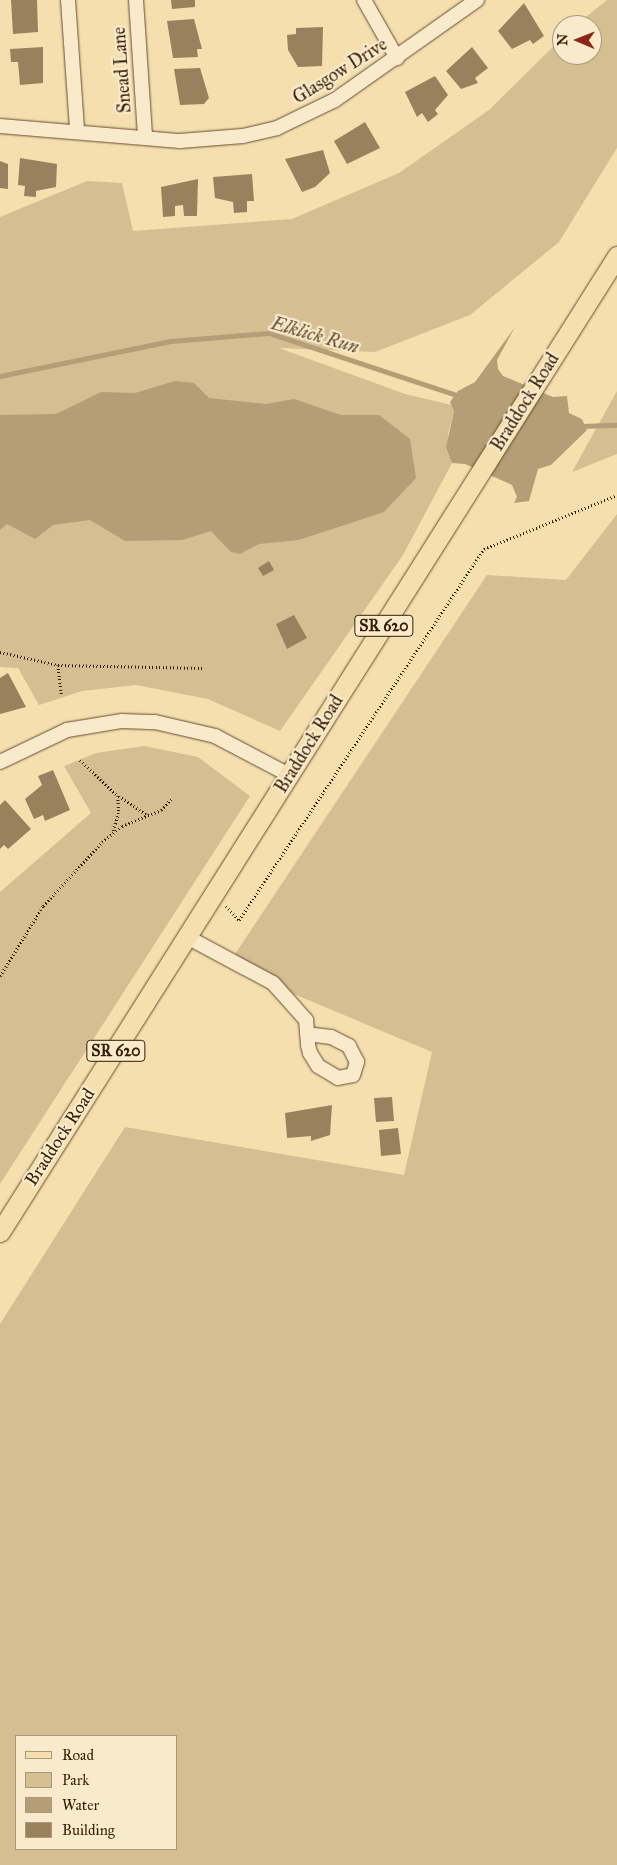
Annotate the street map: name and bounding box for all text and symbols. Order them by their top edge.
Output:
north arrow [552,15,602,65]
street label: Snead Lane [108,26,136,114]
street label: Glasgow Drive [289,33,391,109]
text: N [554,34,571,46]
water label: Elklick Run [269,312,361,358]
street label: Braddock Road [486,349,564,455]
road number: SR 620 [354,612,414,640]
street label: Braddock Road [270,691,348,797]
road number: SR 620 [86,1038,146,1064]
street label: Braddock Road [21,1084,99,1190]
legend [15,1735,178,1850]
text: Road [62,1746,94,1764]
text: Park [62,1771,89,1789]
text: Water [62,1796,99,1814]
text: Building [62,1821,115,1839]

